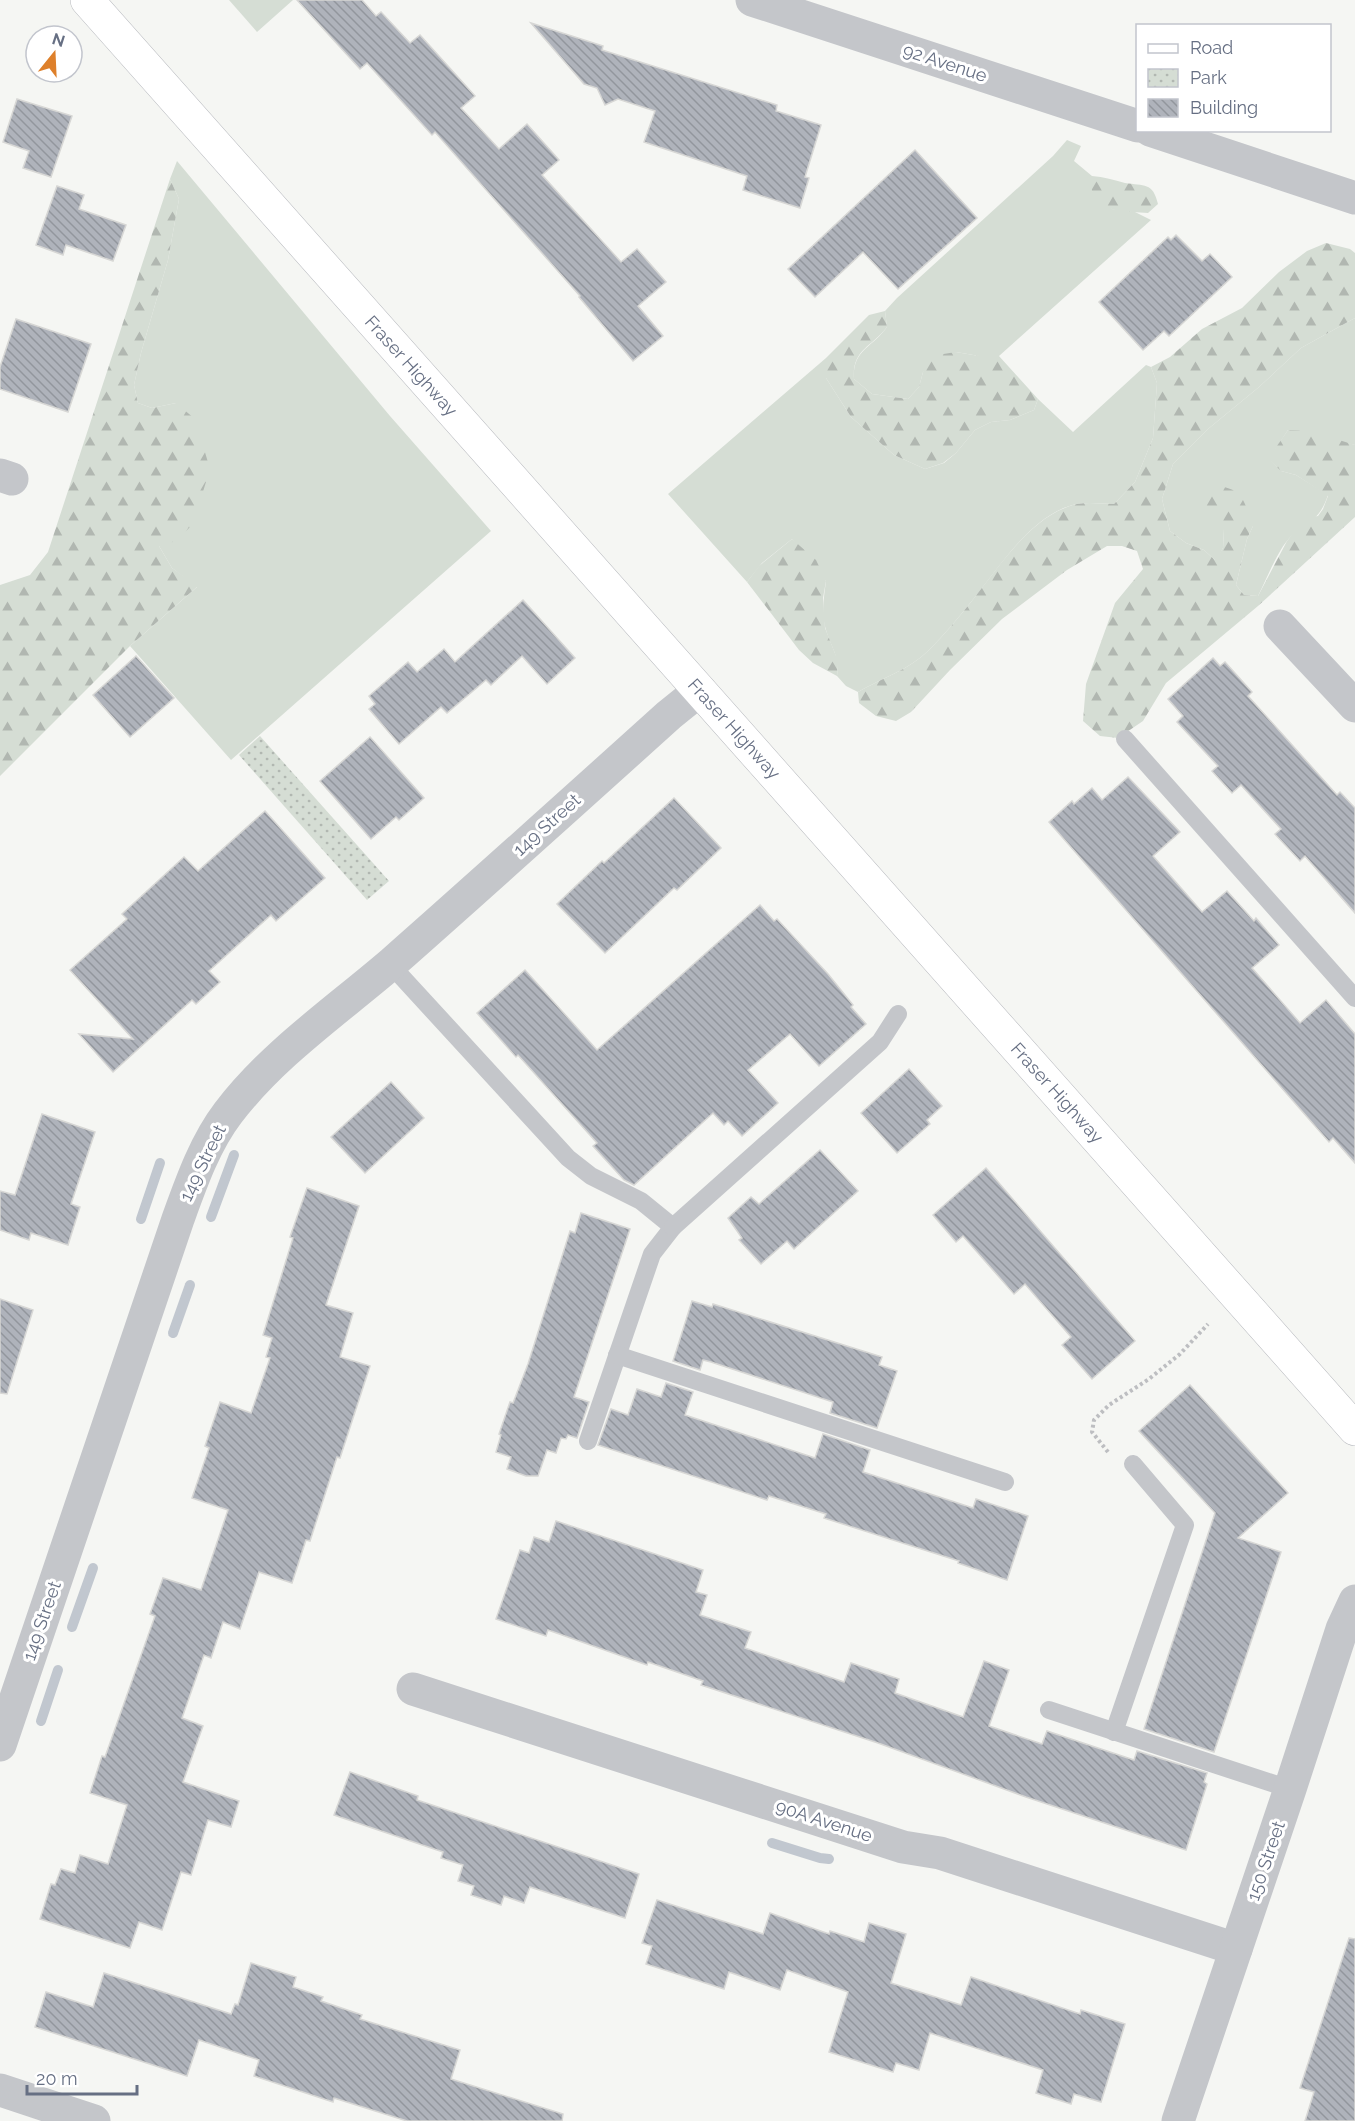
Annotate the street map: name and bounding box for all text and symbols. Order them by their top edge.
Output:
north arrow [24,24,84,84]
legend [1136,24,1331,132]
text: N [50,29,67,51]
text: Road [1190,37,1233,58]
street label: 92 Avenue [900,39,990,86]
text: Park [1190,67,1227,88]
text: Building [1190,97,1258,118]
street label: Fraser Highway [361,311,462,420]
street label: Fraser Highway [684,674,785,783]
street label: 149 Street [509,789,584,860]
street label: Fraser Highway [1007,1038,1108,1147]
street label: 149 Street [175,1121,230,1204]
street label: 149 Street [18,1578,65,1663]
street label: 90A Avenue [773,1795,875,1846]
street label: 150 Street [1242,1818,1289,1904]
scale bar [27,2058,136,2096]
text: 20 m [36,2068,78,2089]

